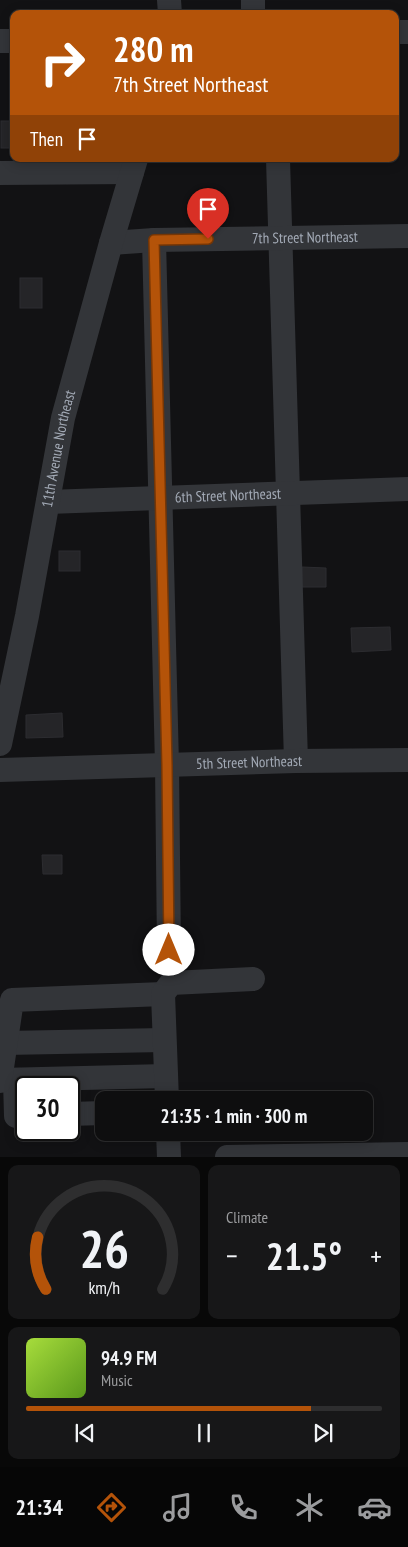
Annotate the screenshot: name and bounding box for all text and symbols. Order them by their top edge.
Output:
text: 280 m [113,26,194,72]
icon: right [30,30,95,95]
text: 7th Street Northeast [113,70,268,98]
icon: arrive [73,125,101,153]
text: Then [30,127,63,151]
pin [187,188,229,239]
icon: arrive [194,195,222,223]
street label: 7th Street Northeast [252,227,358,247]
street label: 11th Avenue Northeast [37,388,79,509]
street label: 6th Street Northeast [174,484,281,506]
street label: 5th Street Northeast [195,751,302,773]
position arrow [142,923,194,975]
speed limit sign: 30 [15,1076,80,1141]
text: 21:35 · 1 min · 300 m [161,1104,307,1128]
text: Climate [226,1207,268,1227]
text: 26 [79,1215,129,1282]
text: 21.5° [266,1231,342,1280]
text: − [226,1237,238,1274]
text: + [370,1237,382,1274]
text: km/h [88,1276,120,1299]
text: 94.9 FM [101,1346,157,1370]
text: Music [101,1370,133,1390]
icon: previous [71,1419,99,1447]
icon: pause [190,1419,218,1447]
icon: next [309,1419,337,1447]
icon: directions [94,1490,129,1525]
icon: music [160,1490,195,1525]
icon: phone [226,1490,261,1525]
icon: climate [292,1490,327,1525]
icon: car [357,1490,392,1525]
text: 21:34 [15,1493,63,1521]

